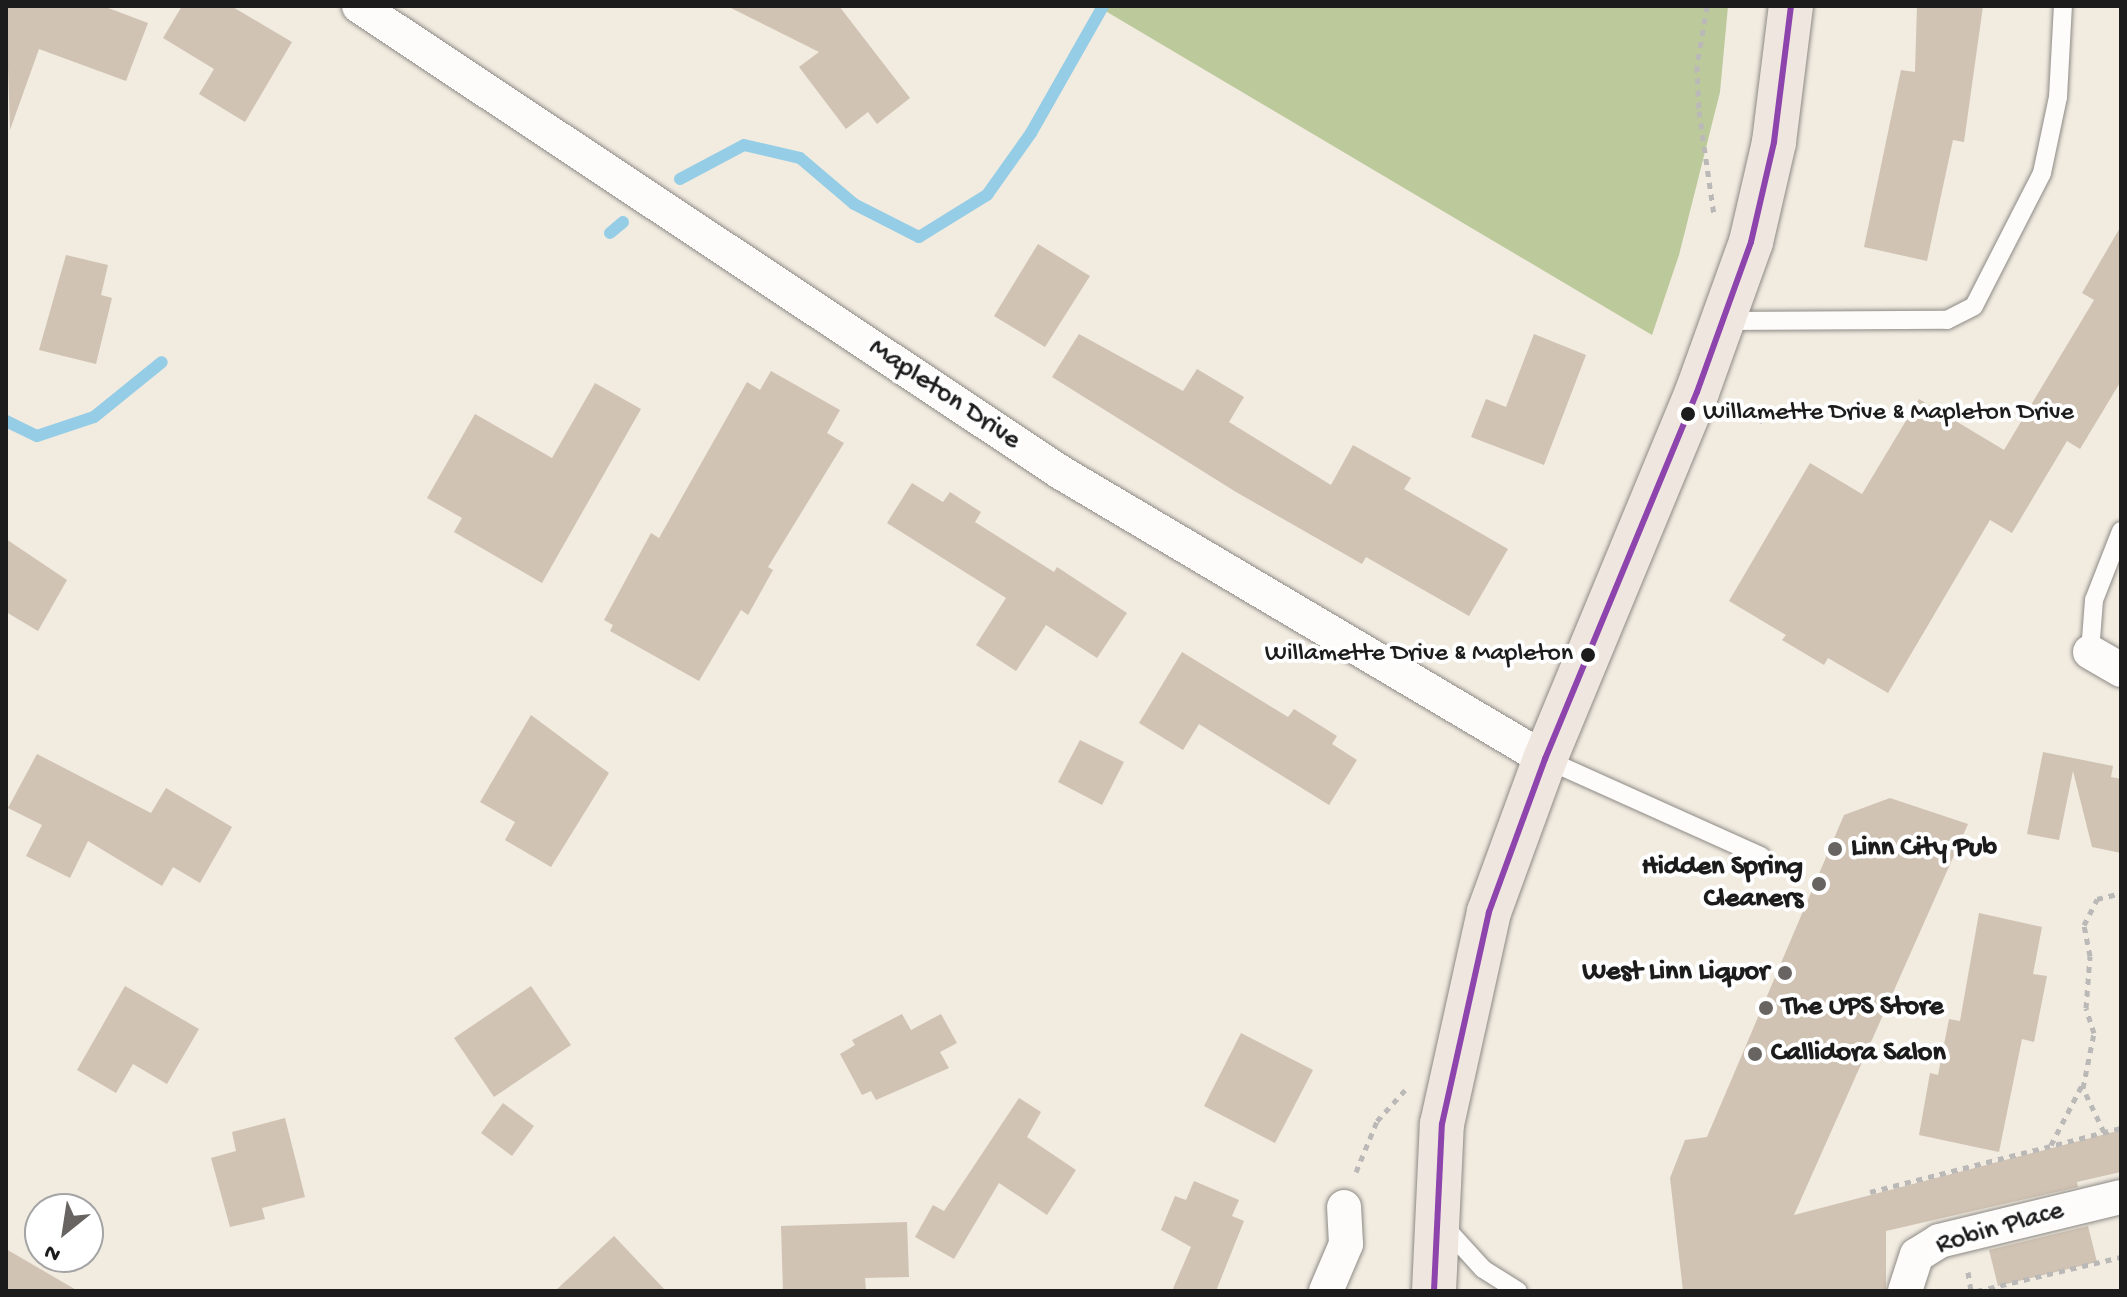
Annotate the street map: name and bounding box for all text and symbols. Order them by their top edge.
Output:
street label: Mapleton Drive [862,332,1026,458]
place label: Willamette Drive & Mapleton Drive [1703,398,2074,430]
marker: Willamette Drive & Mapleton Drive [1680,406,1696,422]
place label: Willamette Drive & Mapleton [1265,639,1573,671]
marker: Willamette Drive & Mapleton [1580,647,1596,663]
place label: Linn City Pub [1851,832,1997,866]
marker: Linn City Pub [1826,840,1844,858]
place label: Hidden Spring Cleaners [1642,851,1803,917]
marker: Hidden Spring Cleaners [1810,875,1828,893]
place label: West Linn Liquor [1582,956,1769,990]
marker: West Linn Liquor [1776,964,1794,982]
place label: The UPS Store [1782,991,1943,1025]
marker: The UPS Store [1757,999,1775,1017]
place label: Callidora Salon [1771,1037,1946,1071]
marker: Callidora Salon [1746,1045,1764,1063]
north arrow [24,1193,104,1273]
street label: Robin Place [1932,1195,2068,1263]
text: N [40,1237,66,1267]

